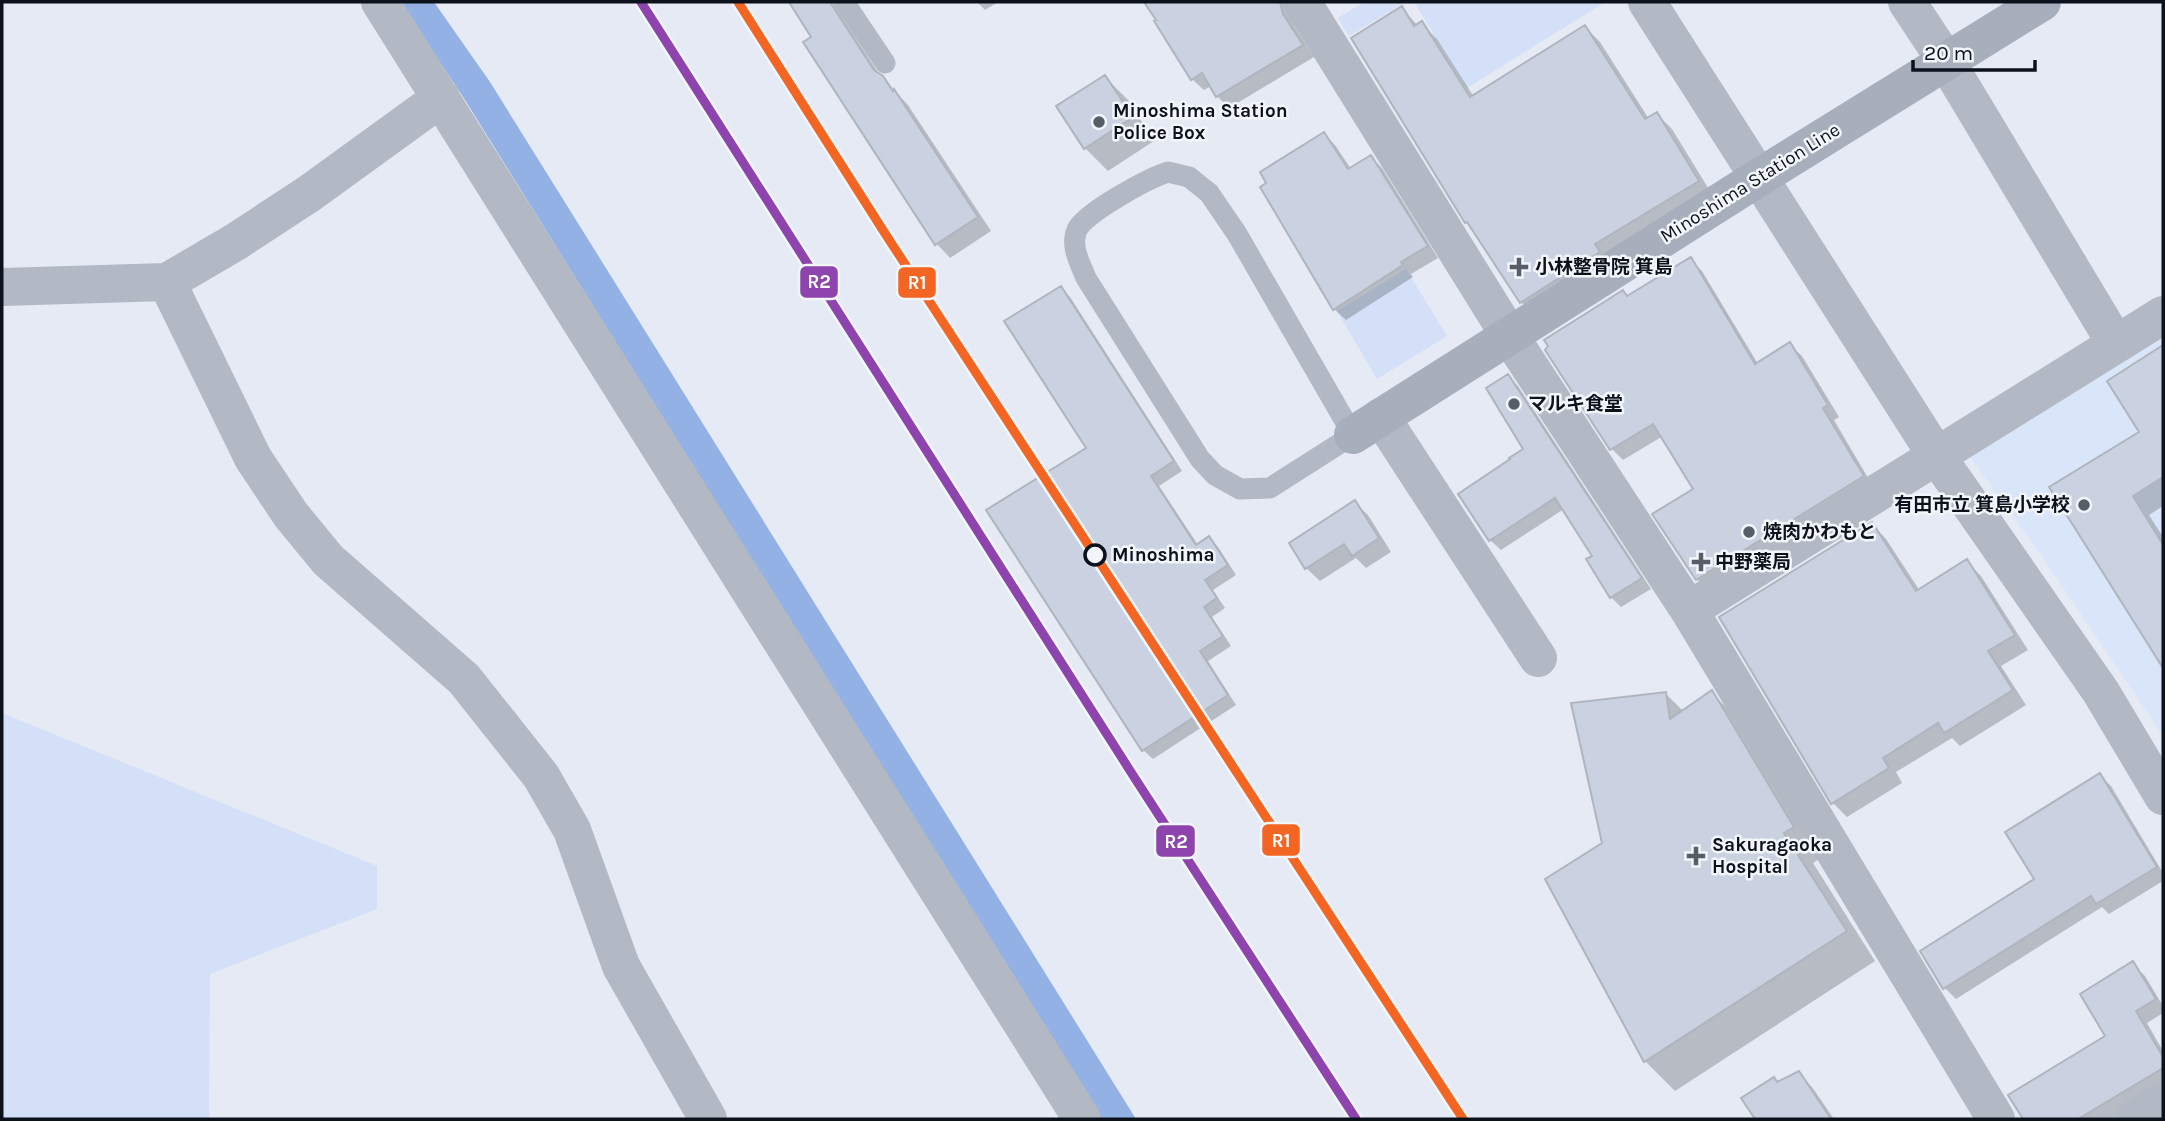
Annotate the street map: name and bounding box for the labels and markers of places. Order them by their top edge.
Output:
place label: Minoshima Station Police Box [1113,100,1288,144]
marker: Minoshima Station Police Box [1091,114,1107,130]
place label: 小林整骨院 箕島 [1535,256,1673,278]
marker: 小林整骨院 箕島 [1509,257,1529,277]
place label: マルキ食堂 [1528,393,1623,415]
marker: マルキ食堂 [1506,396,1522,412]
place label: 有田市立 箕島小学校 [1894,494,2070,516]
marker: 有田市立 箕島小学校 [2076,497,2092,513]
place label: 焼肉かわもと [1763,521,1877,543]
marker: 焼肉かわもと [1741,524,1757,540]
marker: Minoshima [1084,544,1106,566]
place label: Minoshima [1112,544,1215,566]
place label: 中野薬局 [1715,551,1791,573]
marker: 中野薬局 [1693,554,1709,570]
place label: Sakuragaoka Hospital [1712,834,1832,878]
marker: Sakuragaoka Hospital [1686,846,1706,866]

